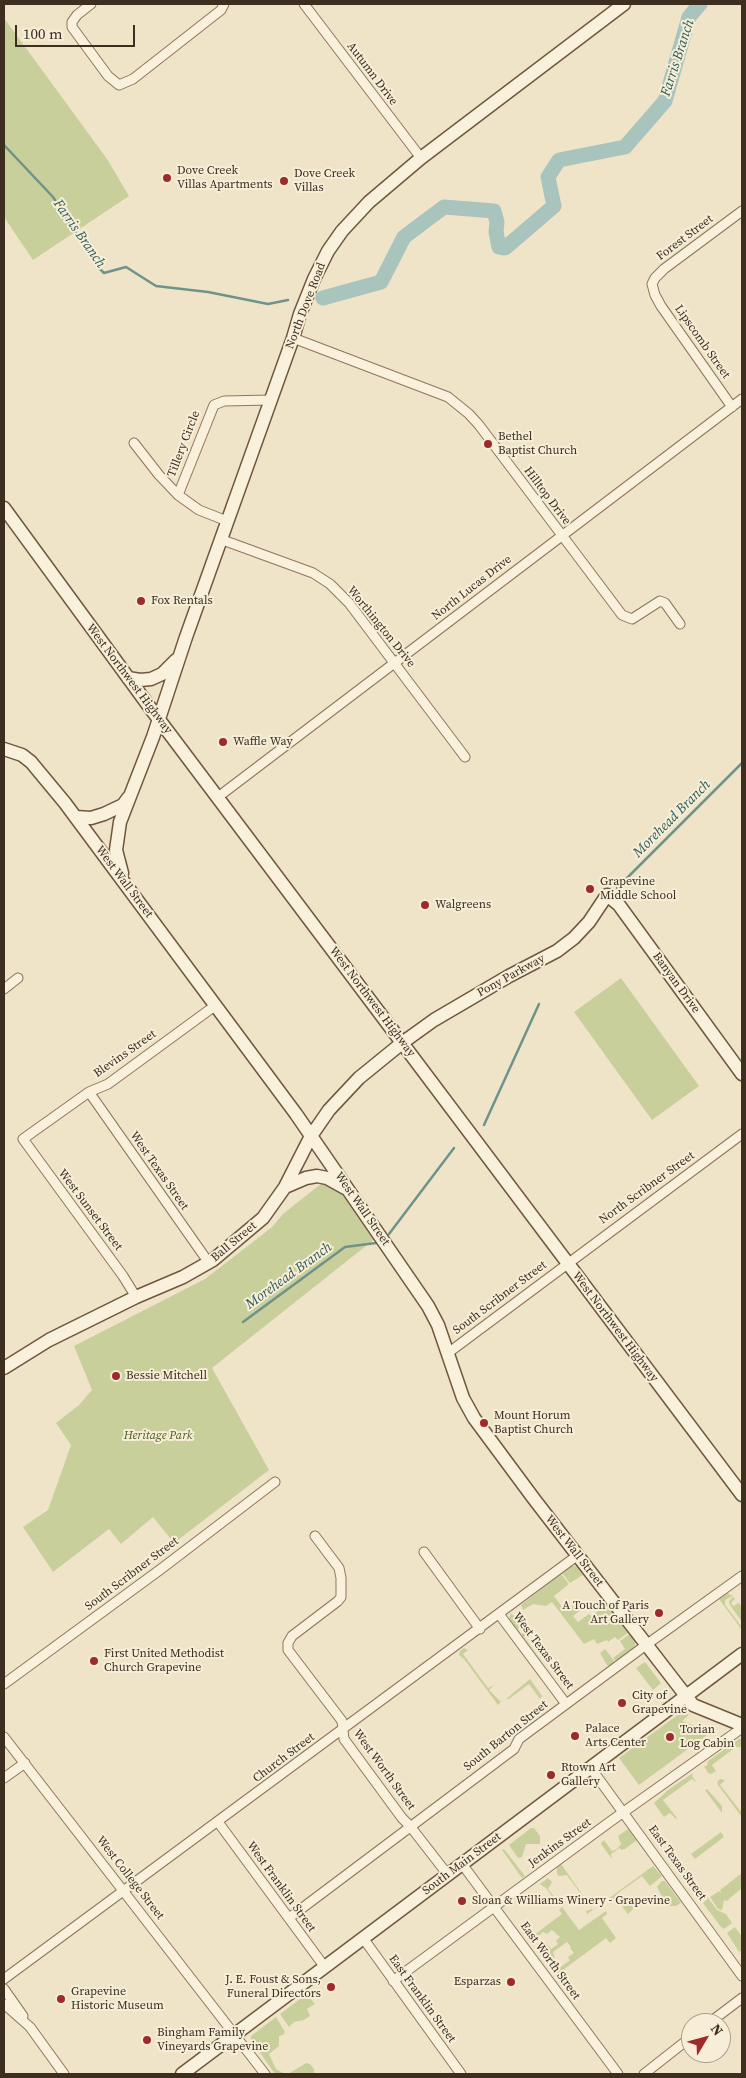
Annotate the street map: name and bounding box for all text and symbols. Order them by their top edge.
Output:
scale bar [18,15,138,47]
water label: Farris Branch [658,17,698,99]
text: 100 m [23,23,63,44]
street label: Autumn Drive [344,40,400,108]
place label: Dove Creek Villas Apartments [177,164,273,192]
place label: Dove Creek Villas [294,167,355,195]
marker: Dove Creek Villas Apartments [161,172,173,184]
marker: Dove Creek Villas [278,175,290,187]
water label: Farris Branch [49,196,109,272]
street label: Forest Street [654,212,716,264]
street label: North Dove Road [283,261,329,351]
street label: Lipscomb Street [671,302,733,382]
street label: Tillery Circle [165,409,203,479]
place label: Bethel Baptist Church [498,430,577,458]
marker: Bethel Baptist Church [482,438,494,450]
street label: Hilltop Drive [520,464,574,528]
street label: North Lucas Drive [429,552,515,624]
street label: Worthington Drive [344,584,418,670]
place label: Fox Rentals [151,594,213,608]
marker: Fox Rentals [135,595,147,607]
street label: West Northwest Highway [83,621,175,737]
place label: Waffle Way [233,735,293,749]
marker: Waffle Way [217,736,229,748]
water label: Morehead Branch [630,777,714,861]
street label: West Wall Street [92,843,156,921]
place label: Grapevine Middle School [600,875,676,903]
marker: Grapevine Middle School [584,883,596,895]
place label: Walgreens [435,898,491,912]
marker: Walgreens [419,899,431,911]
street label: West Northwest Highway [326,944,418,1060]
street label: Banyan Drive [649,950,703,1016]
street label: Pony Parkway [475,952,547,1000]
street label: Blevins Street [91,1027,159,1081]
street label: West Texas Street [127,1129,191,1213]
street label: North Scribner Street [597,1149,697,1227]
street label: West Sunset Street [55,1167,125,1253]
street label: West Wall Street [331,1169,393,1249]
street label: Ball Street [208,1219,260,1265]
water label: Morehead Branch [242,1239,336,1313]
street label: South Scribner Street [450,1258,550,1338]
street label: West Northwest Highway [569,1269,661,1385]
place label: Bessie Mitchell [126,1369,207,1383]
marker: Bessie Mitchell [110,1370,122,1382]
place label: Mount Horum Baptist Church [494,1409,573,1437]
marker: Mount Horum Baptist Church [478,1417,490,1429]
park label: Heritage Park [124,1429,192,1443]
street label: West Wall Street [542,1512,606,1590]
street label: South Scribner Street [82,1534,182,1614]
place label: A Touch of Paris Art Gallery [562,1599,649,1627]
marker: A Touch of Paris Art Gallery [653,1607,665,1619]
street label: West Texas Street [509,1610,577,1692]
place label: First United Methodist Church Grapevine [104,1647,224,1675]
marker: First United Methodist Church Grapevine [88,1655,100,1667]
place label: City of Grapevine [632,1689,687,1717]
marker: City of Grapevine [616,1697,628,1709]
street label: South Barton Street [461,1698,551,1774]
place label: Palace Arts Center [585,1722,646,1750]
place label: Torian Log Cabin [680,1723,734,1751]
street label: West Worth Street [350,1727,418,1813]
street label: Church Street [250,1730,318,1786]
marker: Palace Arts Center [569,1730,581,1742]
marker: Torian Log Cabin [664,1731,676,1743]
place label: Rtown Art Gallery [561,1761,616,1789]
marker: Rtown Art Gallery [545,1769,557,1781]
street label: Jenkins Street [526,1815,594,1871]
street label: East Texas Street [645,1823,709,1903]
street label: South Main Street [420,1830,504,1898]
street label: West College Street [93,1833,167,1923]
street label: West Franklin Street [243,1839,319,1935]
place label: Sloan & Williams Winery - Grapevine [472,1894,670,1908]
marker: Sloan & Williams Winery - Grapevine [456,1895,468,1907]
street label: East Worth Street [517,1919,583,2003]
street label: East Franklin Street [385,1952,459,2046]
place label: J. E. Foust & Sons, Funeral Directors [225,1973,321,2001]
place label: Esparzas [454,1975,501,1989]
marker: Esparzas [505,1976,517,1988]
marker: J. E. Foust & Sons, Funeral Directors [325,1981,337,1993]
place label: Grapevine Historic Museum [71,1985,164,2013]
marker: Grapevine Historic Museum [55,1993,67,2005]
north arrow [681,2013,731,2063]
text: N [706,2019,728,2040]
place label: Bingham Family Vineyards Grapevine [157,2026,268,2054]
marker: Bingham Family Vineyards Grapevine [141,2034,153,2046]

